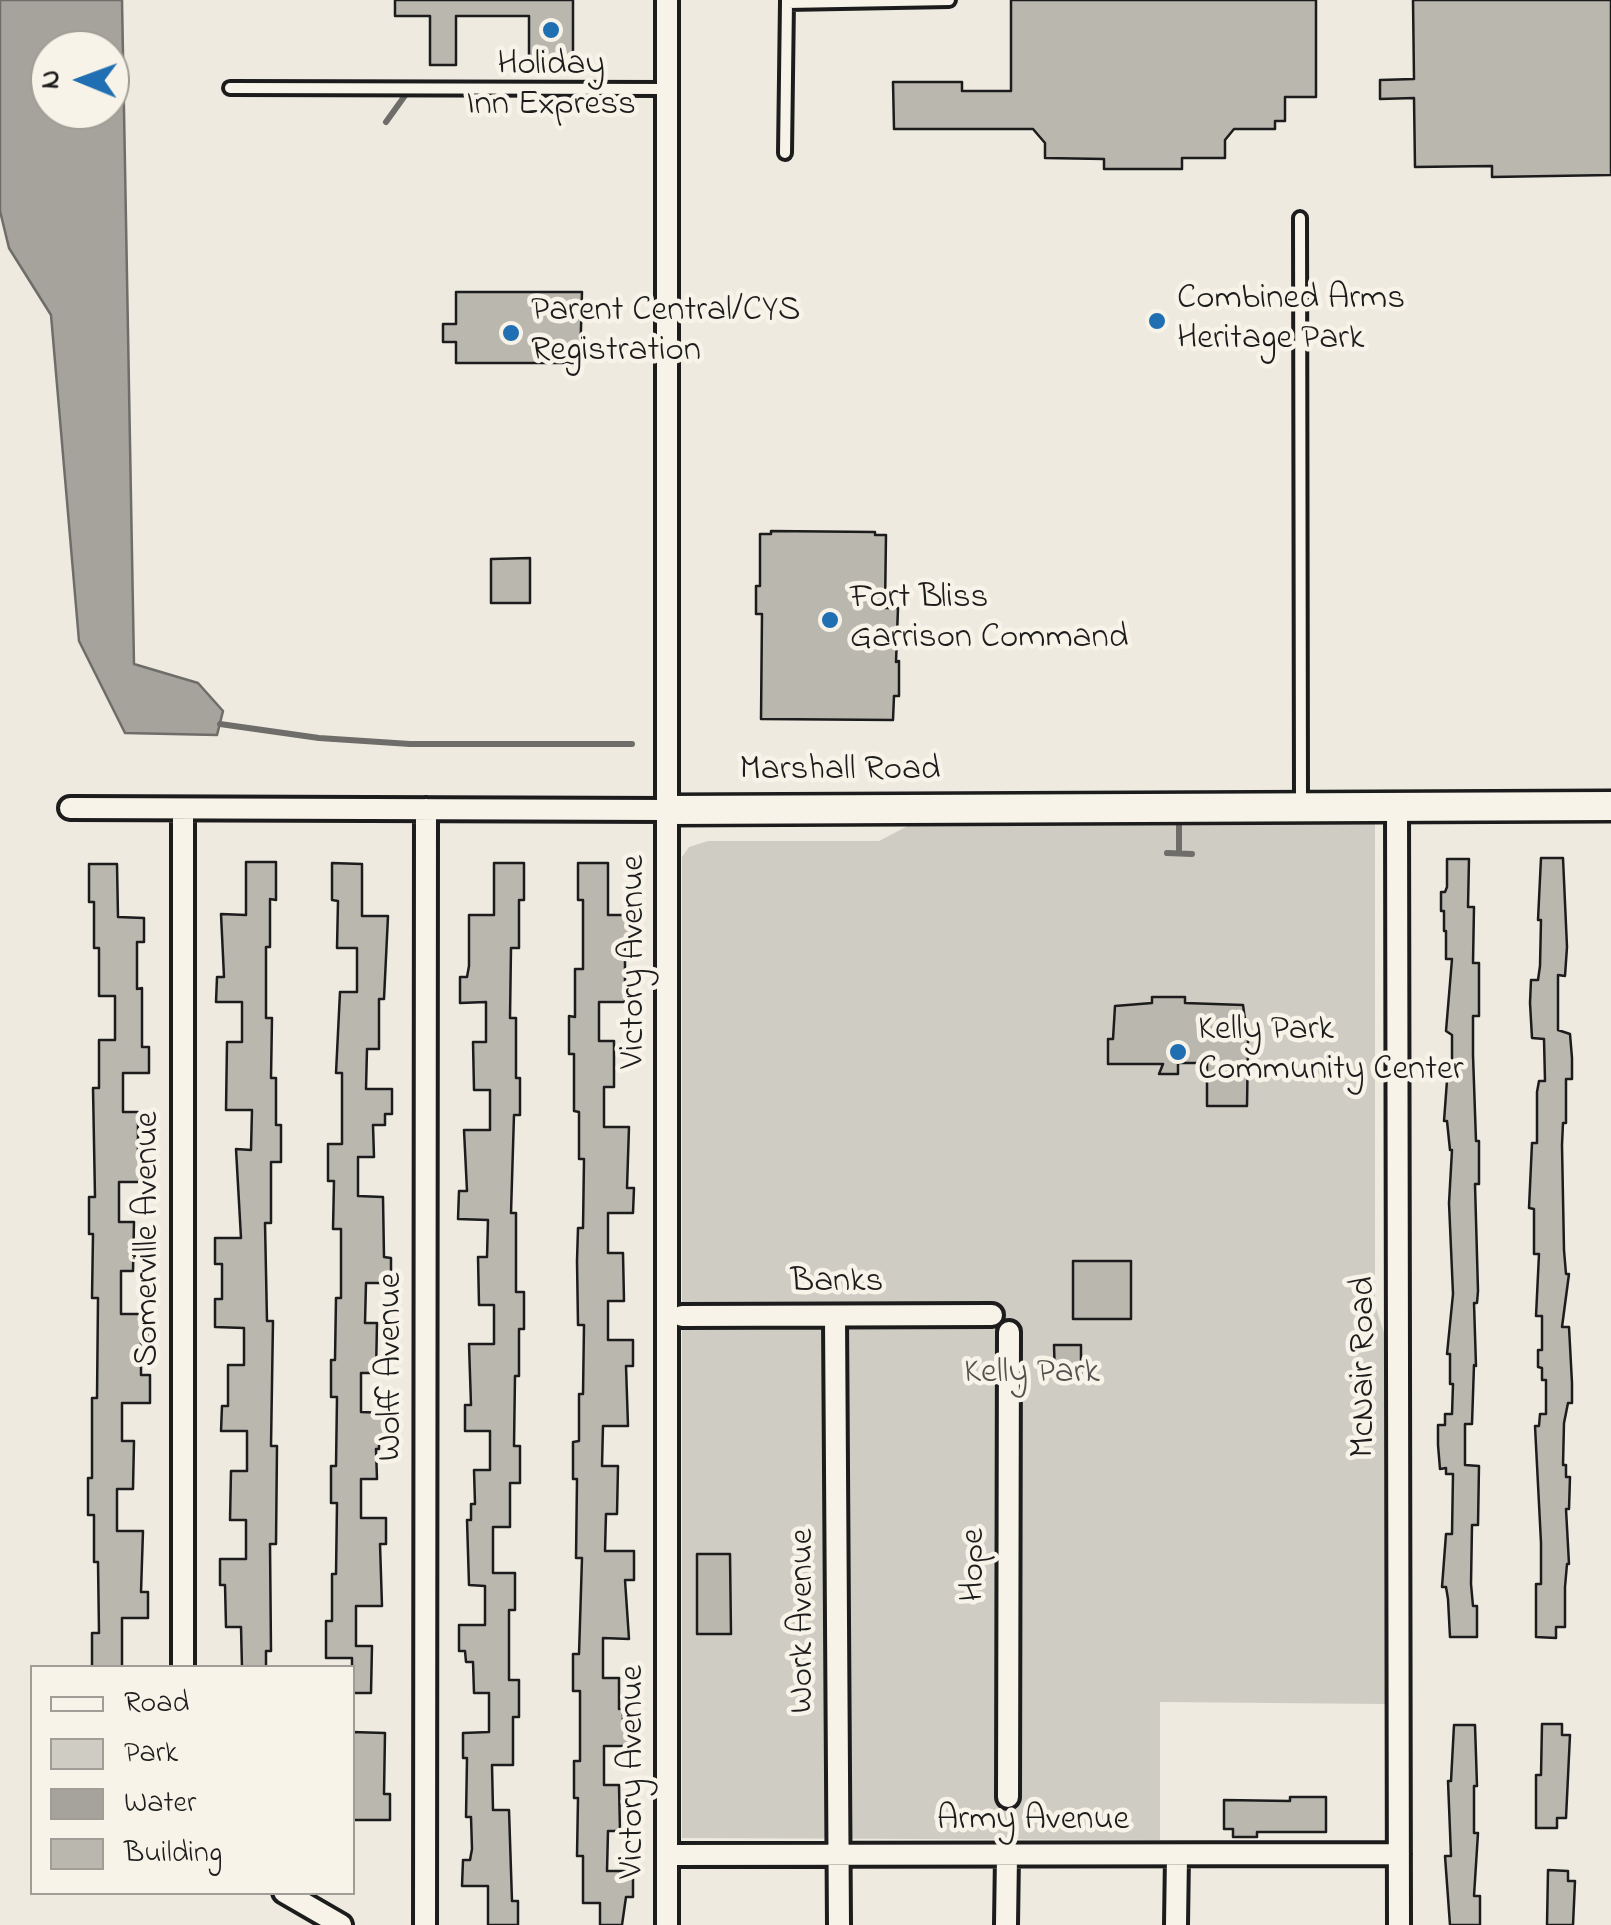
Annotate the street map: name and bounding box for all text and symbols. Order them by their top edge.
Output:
marker: Holiday Inn Express [540,19,562,41]
north arrow [30,30,130,130]
place label: Holiday Inn Express [466,46,636,128]
text: N [31,70,72,89]
place label: Combined Arms Heritage Park [1177,280,1405,362]
place label: Parent Central/CYS Registration [531,292,800,374]
marker: Combined Arms Heritage Park [1146,310,1168,332]
marker: Parent Central/CYS Registration [500,322,522,344]
place label: Fort Bliss Garrison Command [850,579,1128,661]
marker: Fort Bliss Garrison Command [819,609,841,631]
street label: Marshall Road [740,751,940,793]
street label: Victory Avenue [615,855,657,1069]
place label: Kelly Park Community Center [1198,1011,1464,1093]
marker: Kelly Park Community Center [1167,1041,1189,1063]
street label: Somerville Avenue [129,1111,171,1367]
street label: Banks [791,1263,883,1305]
street label: Wolff Avenue [372,1273,414,1461]
street label: McNair Road [1345,1276,1387,1458]
park label: Kelly Park [964,1354,1100,1396]
street label: Hope [955,1528,997,1602]
street label: Work Avenue [784,1529,826,1713]
legend [30,1665,355,1895]
street label: Victory Avenue [614,1665,656,1879]
text: Road [124,1682,189,1726]
text: Park [124,1732,178,1776]
text: Water [124,1782,196,1826]
street label: Army Avenue [937,1801,1129,1843]
text: Building [124,1832,222,1876]

